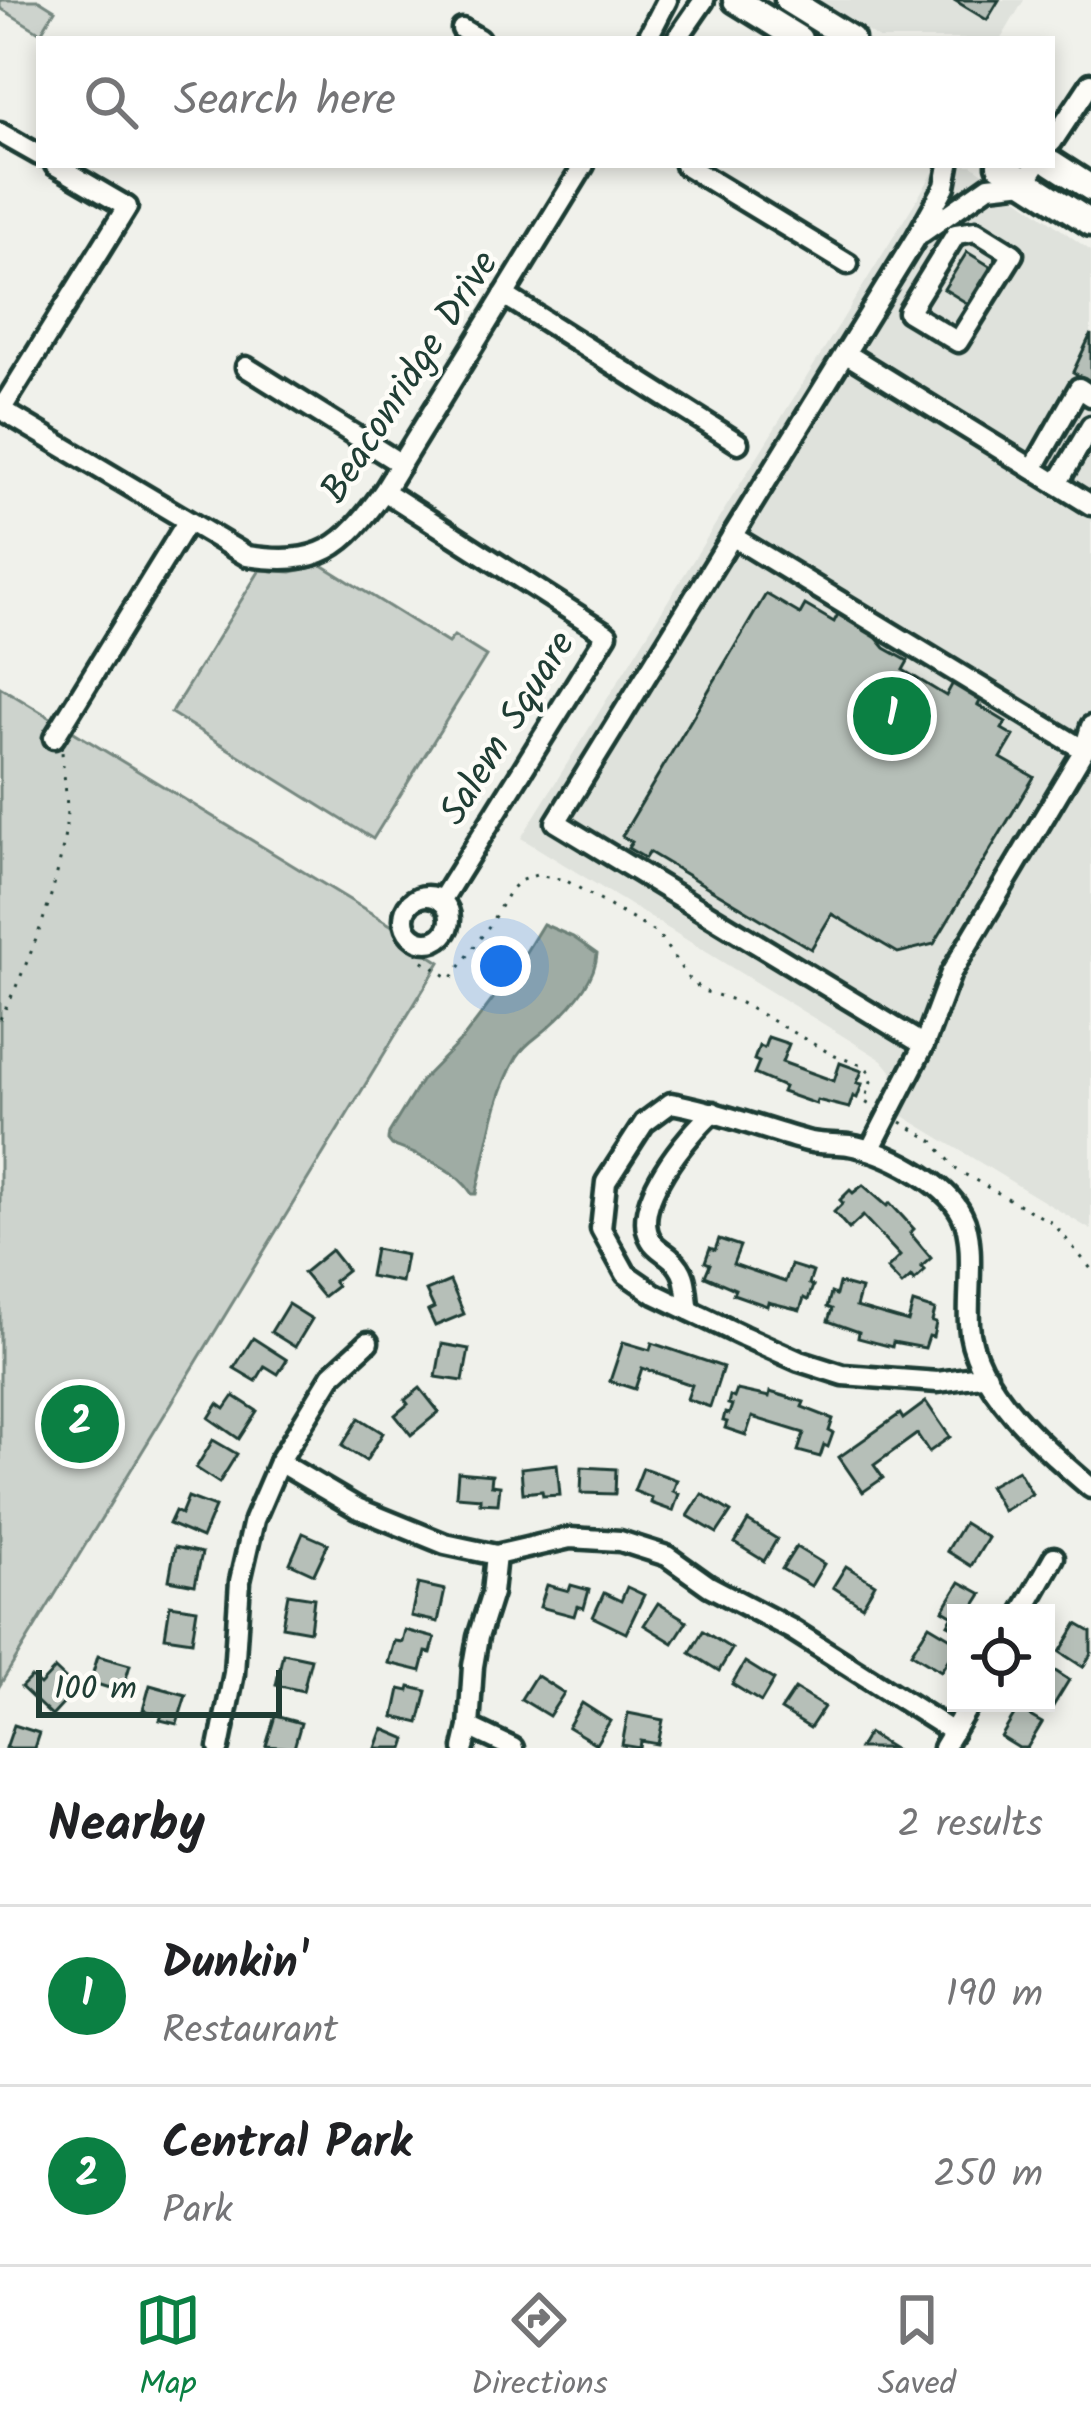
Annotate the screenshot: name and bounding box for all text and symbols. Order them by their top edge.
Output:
search box [36,36,1055,168]
text: Search here [174,66,396,138]
icon: search [78,69,144,135]
street label: Beaconridge Drive [306,239,516,517]
street label: Salem Square [425,619,593,839]
pin: 1 [853,671,931,761]
your location [471,936,531,996]
pin: 2 [41,1379,119,1469]
map controls [947,1604,1055,1712]
button: locate [947,1604,1055,1712]
scale bar [36,1664,282,1717]
text: 100 m [54,1664,137,1717]
text: Nearby [48,1786,205,1867]
text: 2 results [898,1795,1043,1857]
text: Dunkin' [162,1929,308,2001]
text: 1 [81,1965,93,2027]
text: 190 m [946,1965,1043,2027]
text: Restaurant [162,2001,338,2063]
text: Central Park [162,2109,412,2181]
text: 2 [76,2145,98,2207]
text: 250 m [933,2145,1043,2207]
text: Park [162,2181,233,2243]
tab: Map [135,2287,201,2412]
tab: Directions [471,2287,608,2412]
tab: Saved [878,2287,956,2412]

